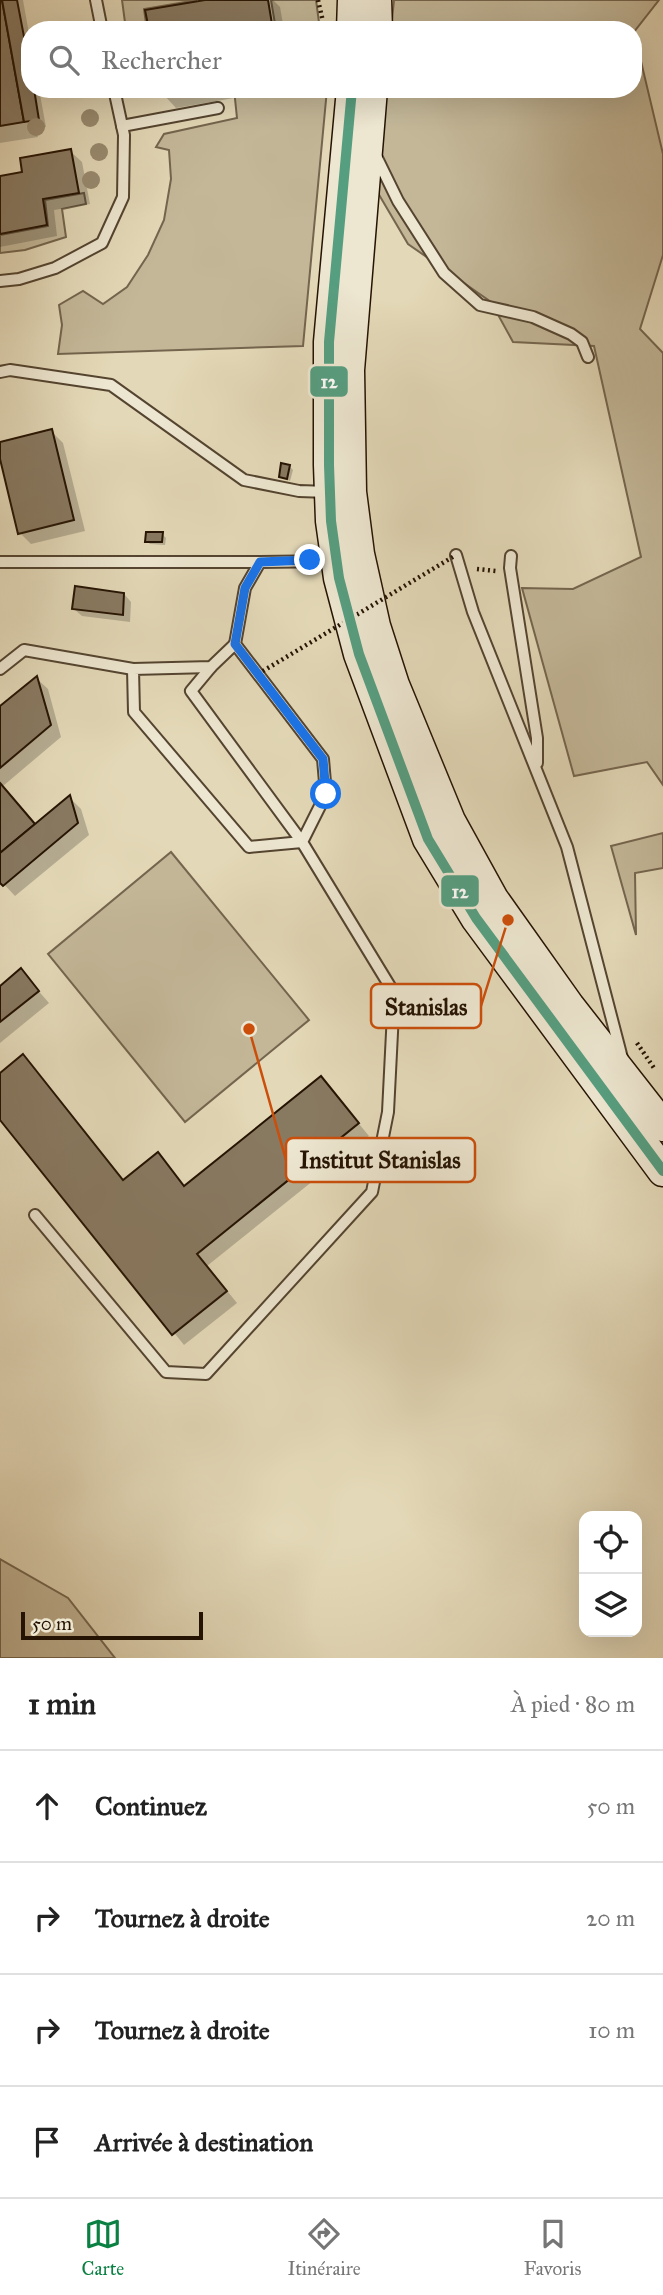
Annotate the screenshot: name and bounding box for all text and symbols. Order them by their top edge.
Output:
search box [21,21,642,98]
icon: search [45,41,83,79]
text: Rechercher [101,44,222,76]
line badge: 12 [309,365,349,398]
text: 12 [321,370,338,393]
route end [294,544,325,575]
route start [310,778,341,809]
line badge: 12 [440,874,480,908]
text: 12 [452,880,469,903]
callout: Stanislas [371,984,481,1028]
text: Stanislas [385,993,468,1021]
callout: Institut Stanislas [286,1138,475,1182]
text: Institut Stanislas [299,1146,461,1174]
map controls [579,1511,642,1637]
button: locate [579,1511,642,1574]
button: layers [579,1574,642,1637]
scale bar [21,1609,203,1641]
text: 50 m [32,1612,72,1635]
text: 1 min [28,1686,96,1722]
text: À pied · 80 m [511,1690,635,1718]
icon: ahead [28,1787,66,1825]
text: Continuez [95,1790,207,1822]
text: 50 m [587,1792,635,1820]
icon: right [28,1899,66,1937]
text: Tournez à droite [95,1902,270,1934]
text: 20 m [586,1904,635,1932]
icon: right [28,2011,66,2049]
text: Tournez à droite [95,2014,270,2046]
text: 10 m [588,2016,635,2044]
icon: arrive [28,2123,66,2161]
text: Arrivée à destination [95,2126,313,2158]
tab: Carte [82,2215,124,2280]
tab: Itinéraire [287,2215,361,2280]
tab: Favoris [524,2215,581,2280]

